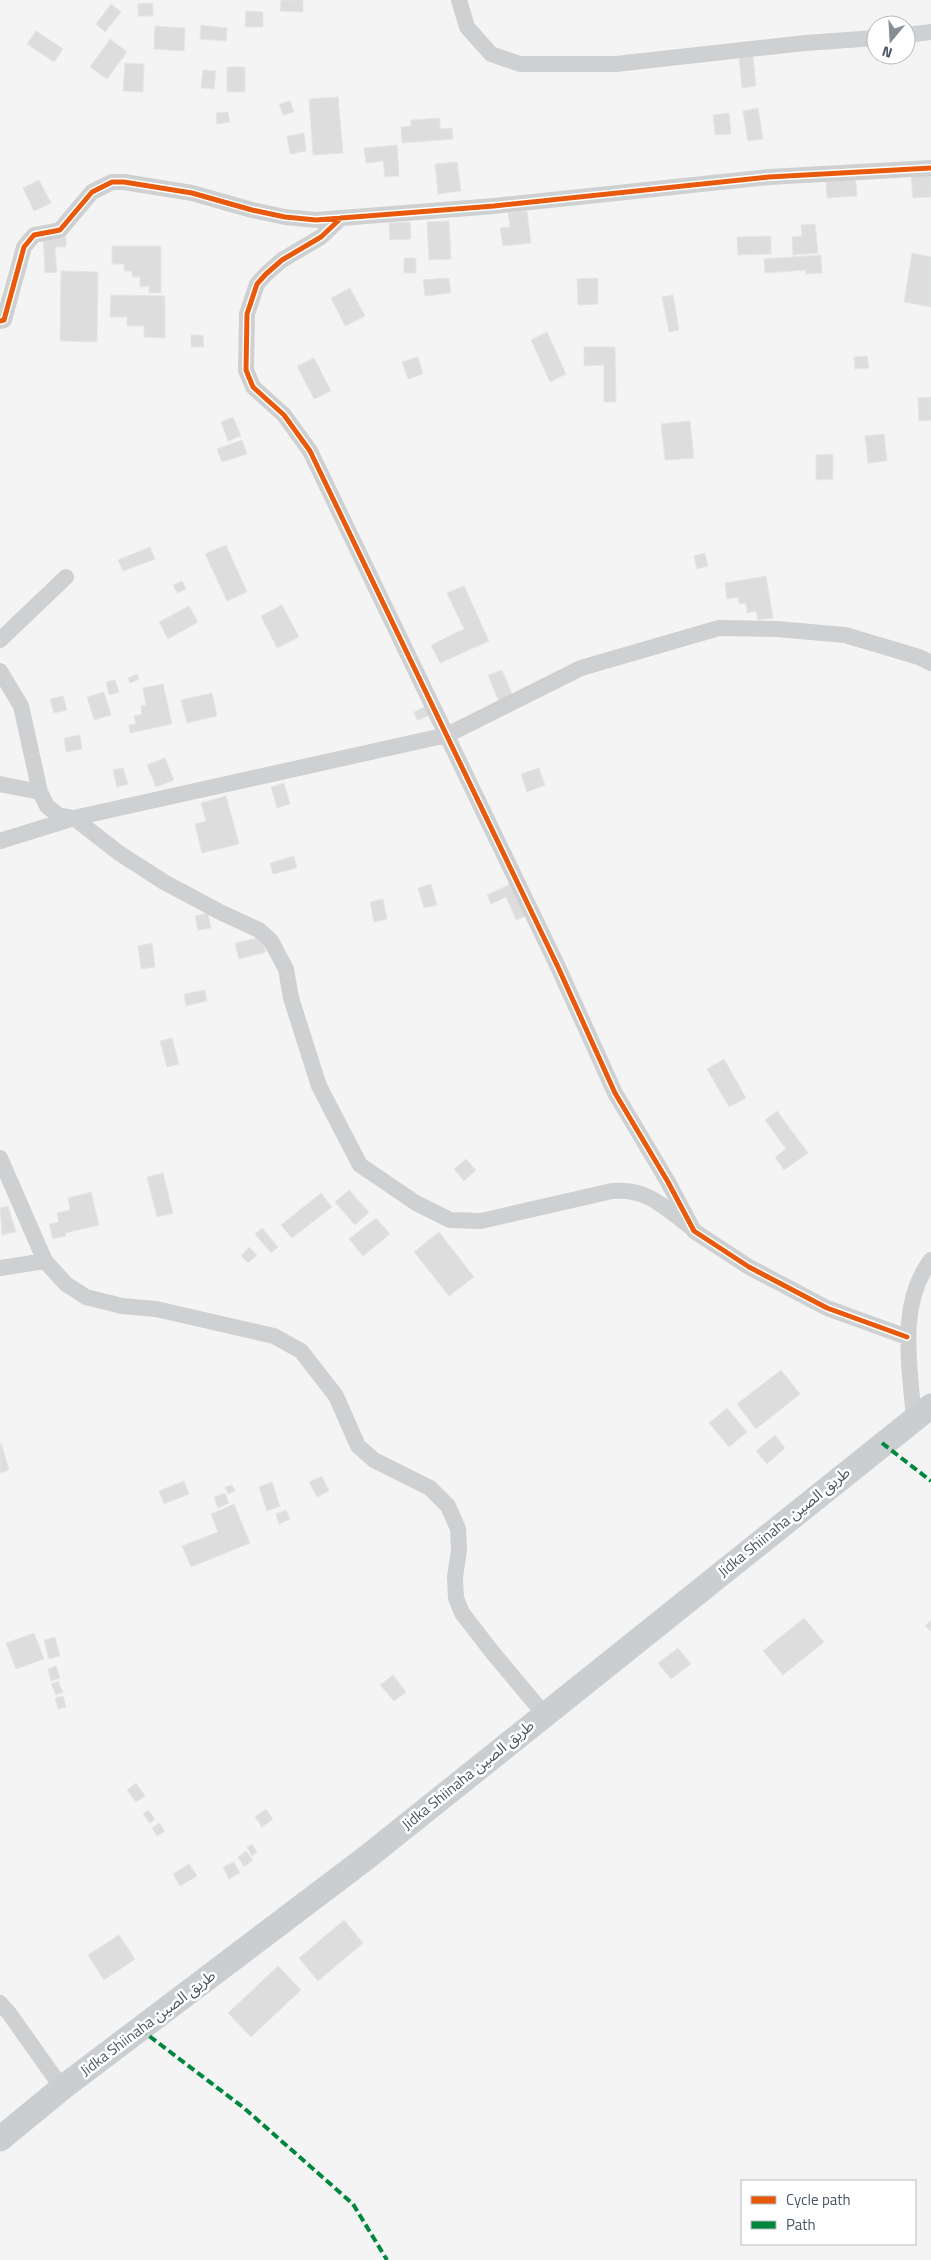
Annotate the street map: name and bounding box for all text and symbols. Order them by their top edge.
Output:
north arrow [866,15,916,65]
text: N [879,41,895,64]
street label: Jidka Shiinaha طريق الصين [713,1461,855,1582]
street label: Jidka Shiinaha طريق الصين [397,1714,539,1835]
street label: Jidka Shiinaha طريق الصين [75,1964,220,2081]
legend [741,2180,916,2245]
text: Cycle path [786,2188,851,2211]
text: Path [786,2213,816,2236]

